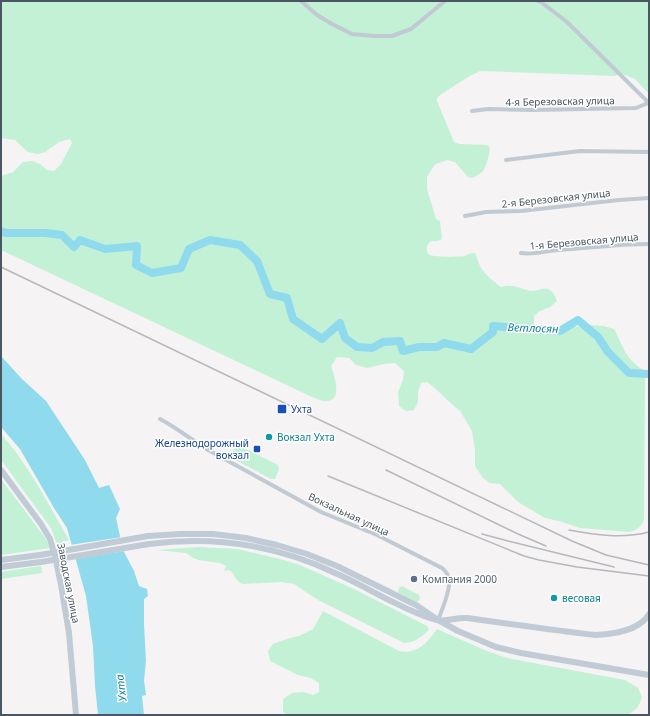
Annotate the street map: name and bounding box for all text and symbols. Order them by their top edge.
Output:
street label: 4-я Березовская улица [505,93,615,109]
street label: 2-я Березовская улица [501,185,611,211]
street label: 1-я Березовская улица [529,229,639,253]
water label: Ветлосян [507,319,559,336]
place label: Ухта [291,402,312,416]
marker: Ухта [276,403,288,415]
place label: Вокзал Ухта [277,430,335,444]
marker: Вокзал Ухта [264,432,274,442]
place label: Железнодорожный вокзал [155,436,249,462]
marker: Железнодорожный вокзал [252,444,262,454]
street label: Вокзальная улица [306,489,392,539]
street label: Заводская улица [54,542,84,624]
place label: Компания 2000 [422,572,497,586]
marker: Компания 2000 [409,574,419,584]
place label: весовая [562,591,601,605]
marker: весовая [549,593,559,603]
water label: Ухта [111,674,130,702]

